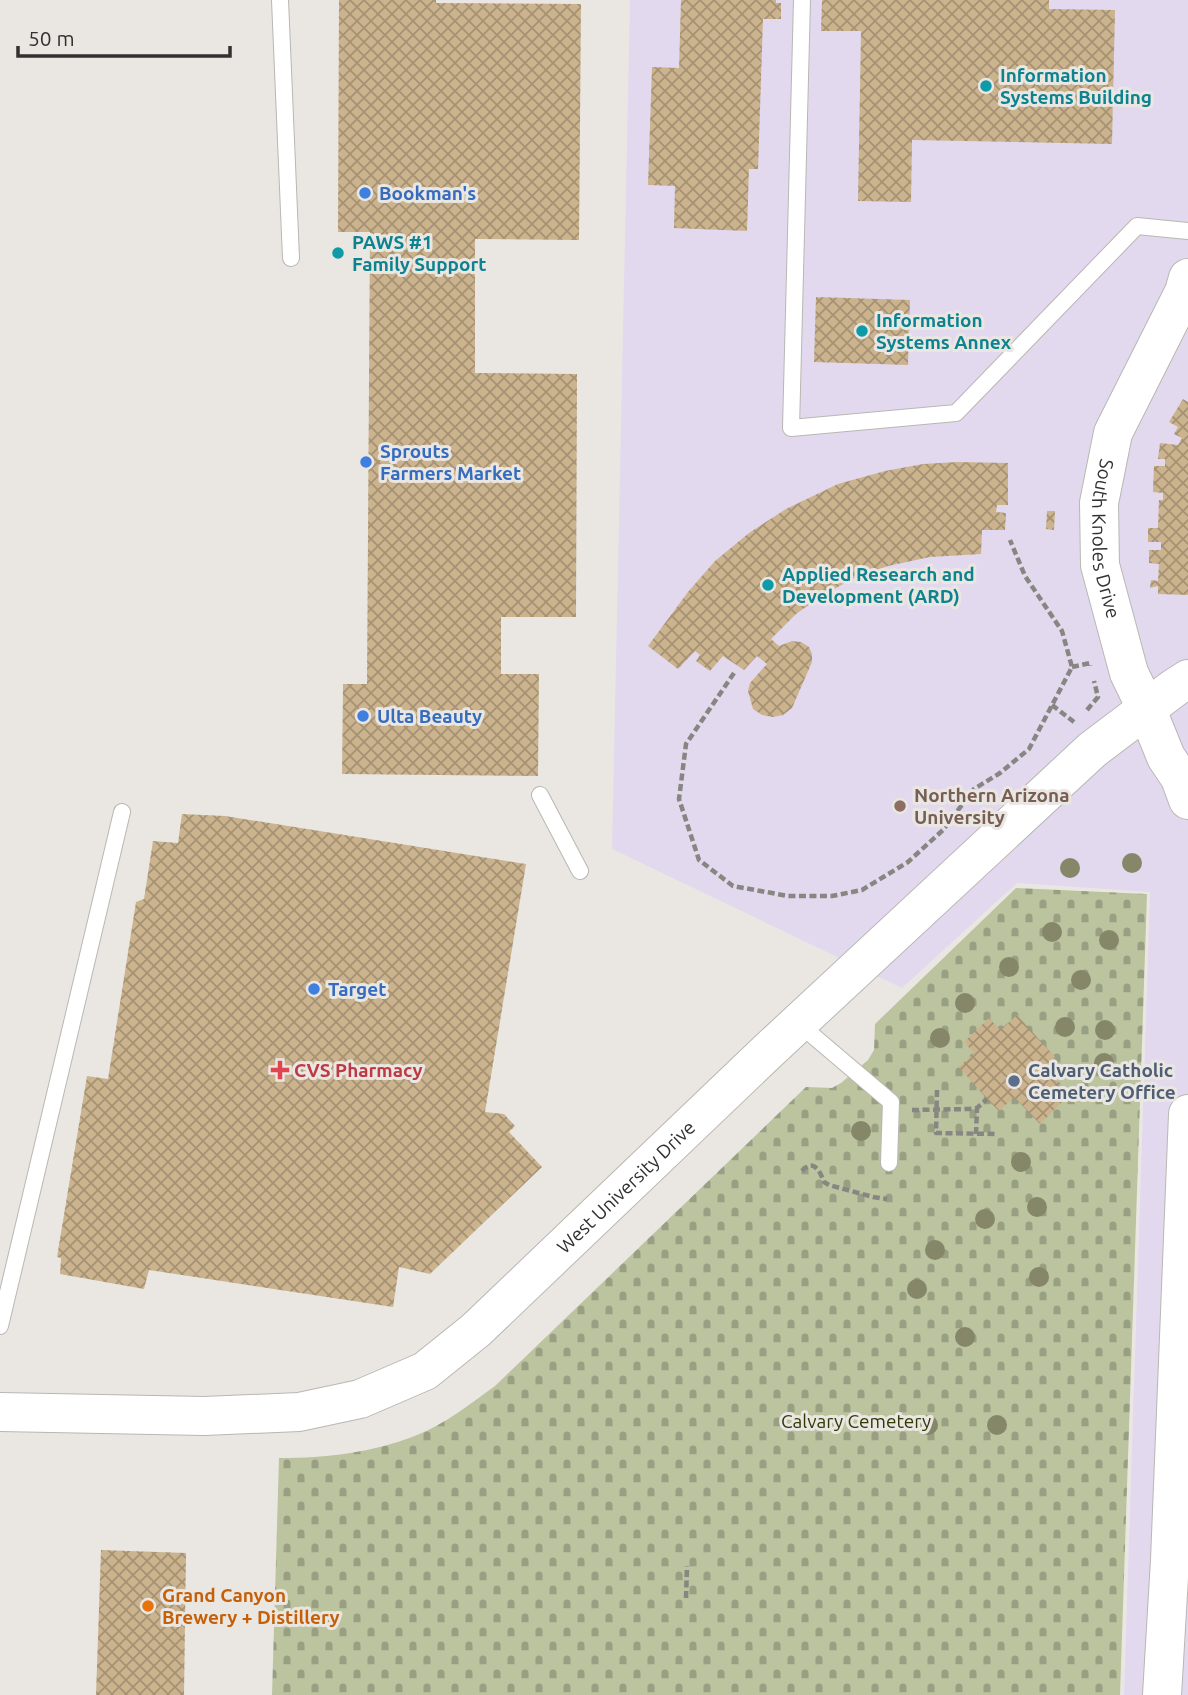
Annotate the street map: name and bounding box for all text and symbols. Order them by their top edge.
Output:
scale bar [18,14,229,58]
text: 50 m [28,26,75,50]
place label: Information Systems Building [1000,64,1152,108]
marker: Information Systems Building [978,78,994,94]
place label: Bookman's [379,182,476,204]
marker: Bookman's [357,185,373,201]
place label: PAWS #1 Family Support [352,231,486,275]
marker: PAWS #1 Family Support [330,245,346,261]
place label: Information Systems Annex [876,309,1012,353]
marker: Information Systems Annex [854,323,870,339]
place label: Sprouts Farmers Market [380,440,521,484]
marker: Sprouts Farmers Market [358,454,374,470]
street label: South Knoles Drive [1088,457,1125,621]
place label: Applied Research and Development (ARD) [782,563,975,607]
marker: Applied Research and Development (ARD) [760,577,776,593]
place label: Ulta Beauty [377,705,482,727]
marker: Ulta Beauty [355,708,371,724]
place label: Northern Arizona University [914,784,1069,828]
marker: Northern Arizona University [892,798,908,814]
place label: Target [328,978,386,1000]
marker: Target [306,981,322,997]
place label: CVS Pharmacy [294,1059,423,1081]
place label: Calvary Catholic Cemetery Office [1028,1059,1176,1103]
marker: CVS Pharmacy [272,1062,288,1078]
marker: Calvary Catholic Cemetery Office [1006,1073,1022,1089]
street label: West University Drive [552,1116,699,1258]
park label: Calvary Cemetery [781,1410,931,1432]
place label: Grand Canyon Brewery + Distillery [162,1584,339,1628]
marker: Grand Canyon Brewery + Distillery [140,1598,156,1614]

